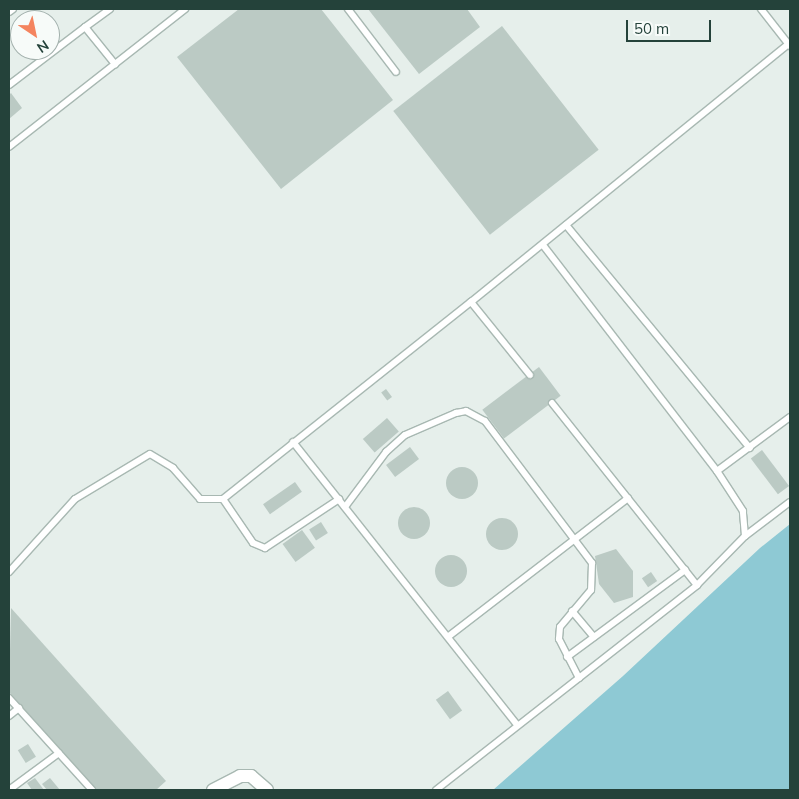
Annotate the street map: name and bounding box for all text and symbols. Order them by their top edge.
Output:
north arrow [10,10,60,60]
scale bar [629,10,714,42]
text: 50 m [634,19,669,38]
text: N [33,36,52,57]

